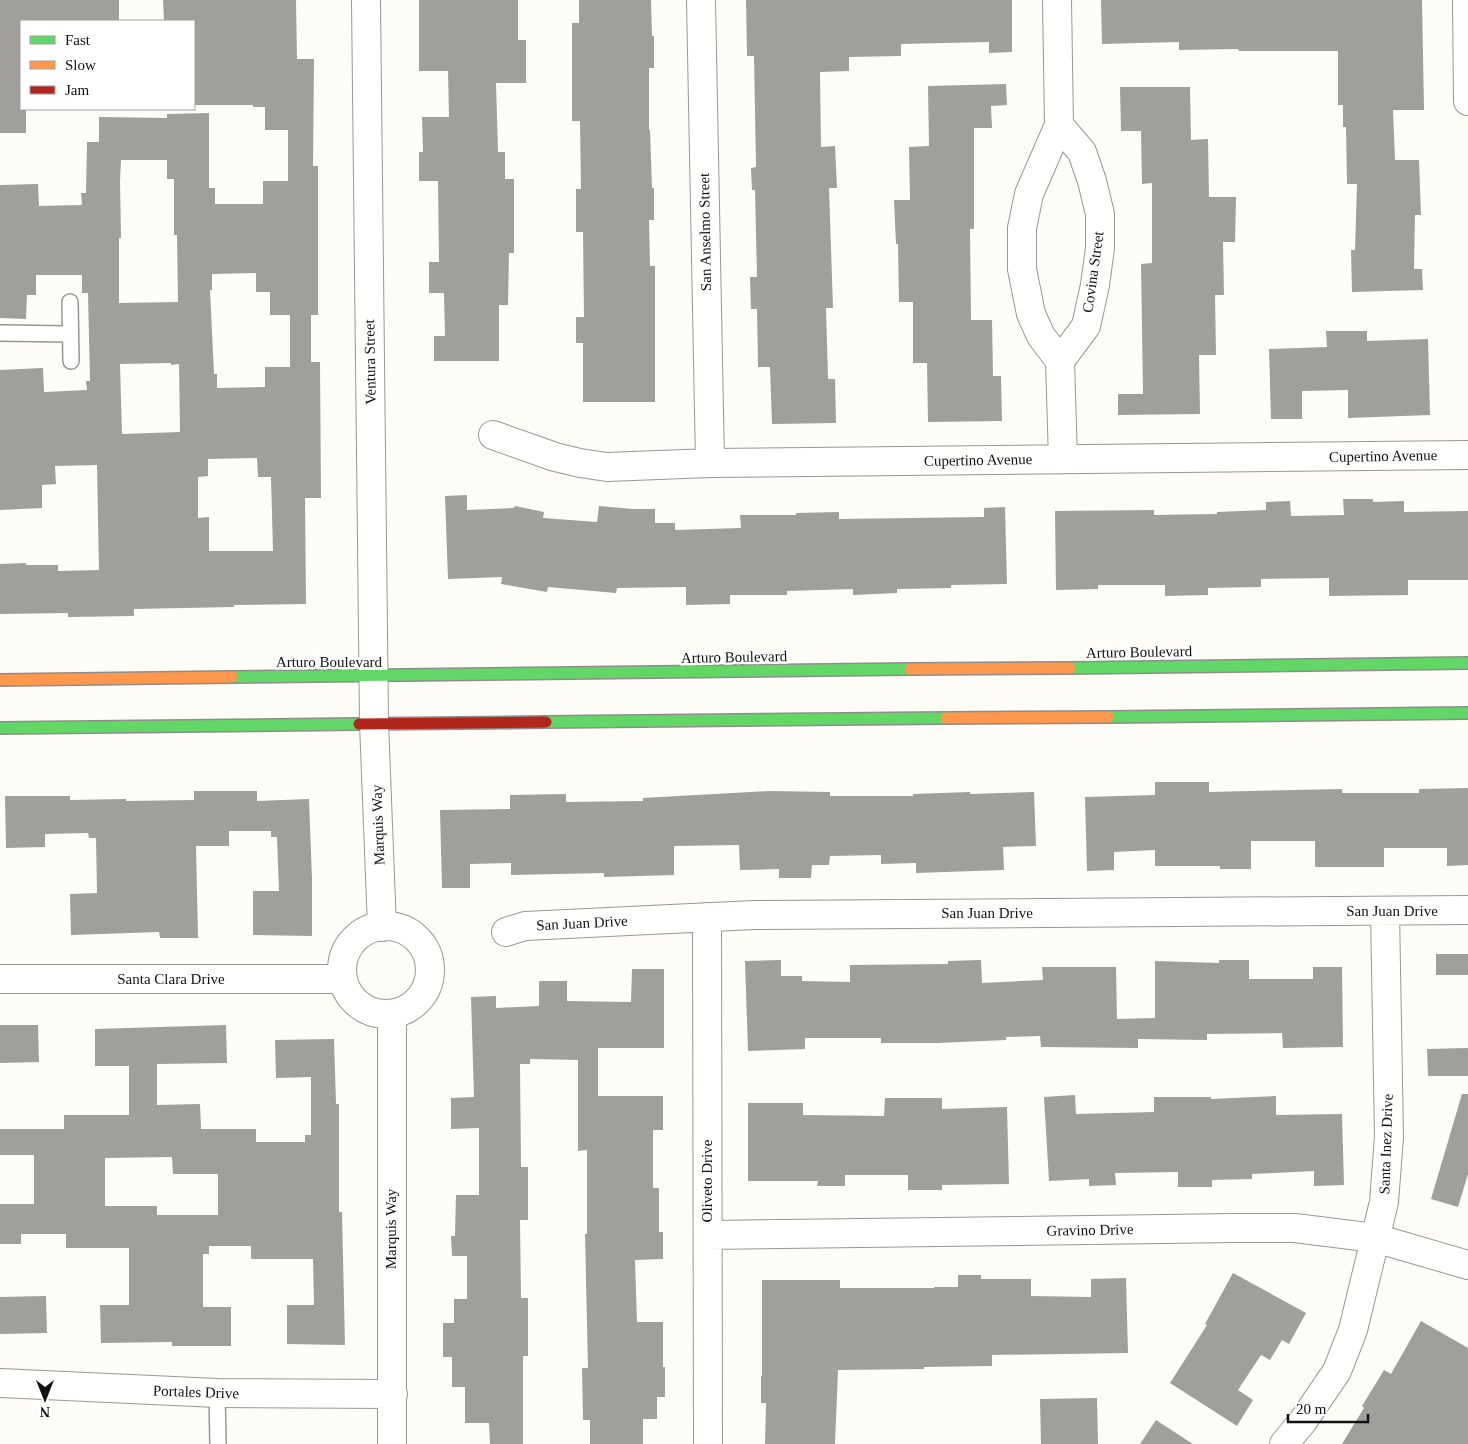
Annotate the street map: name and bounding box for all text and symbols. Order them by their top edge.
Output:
legend [20,20,195,110]
text: Fast [65,32,91,48]
text: Slow [65,57,96,73]
text: Jam [65,82,89,98]
street label: San Anselmo Street [696,172,714,291]
street label: Covina Street [1079,229,1107,314]
street label: Ventura Street [361,318,379,405]
street label: Cupertino Avenue [1329,447,1438,465]
street label: Cupertino Avenue [924,451,1033,469]
street label: Arturo Boulevard [1086,643,1193,661]
street label: Arturo Boulevard [681,648,788,666]
street label: Arturo Boulevard [276,654,383,670]
street label: Marquis Way [369,784,387,866]
street label: San Juan Drive [1346,903,1438,919]
street label: San Juan Drive [941,905,1033,921]
street label: San Juan Drive [536,913,629,933]
street label: Santa Clara Drive [117,971,225,987]
street label: Santa Inez Drive [1376,1093,1396,1195]
street label: Oliveto Drive [699,1139,715,1222]
street label: Marquis Way [383,1188,399,1269]
street label: Gravino Drive [1046,1221,1134,1239]
north arrow [20,1374,70,1424]
street label: Portales Drive [153,1383,240,1402]
scale bar [1288,1392,1368,1424]
text: 20 m [1296,1401,1327,1417]
text: N [40,1404,50,1419]

